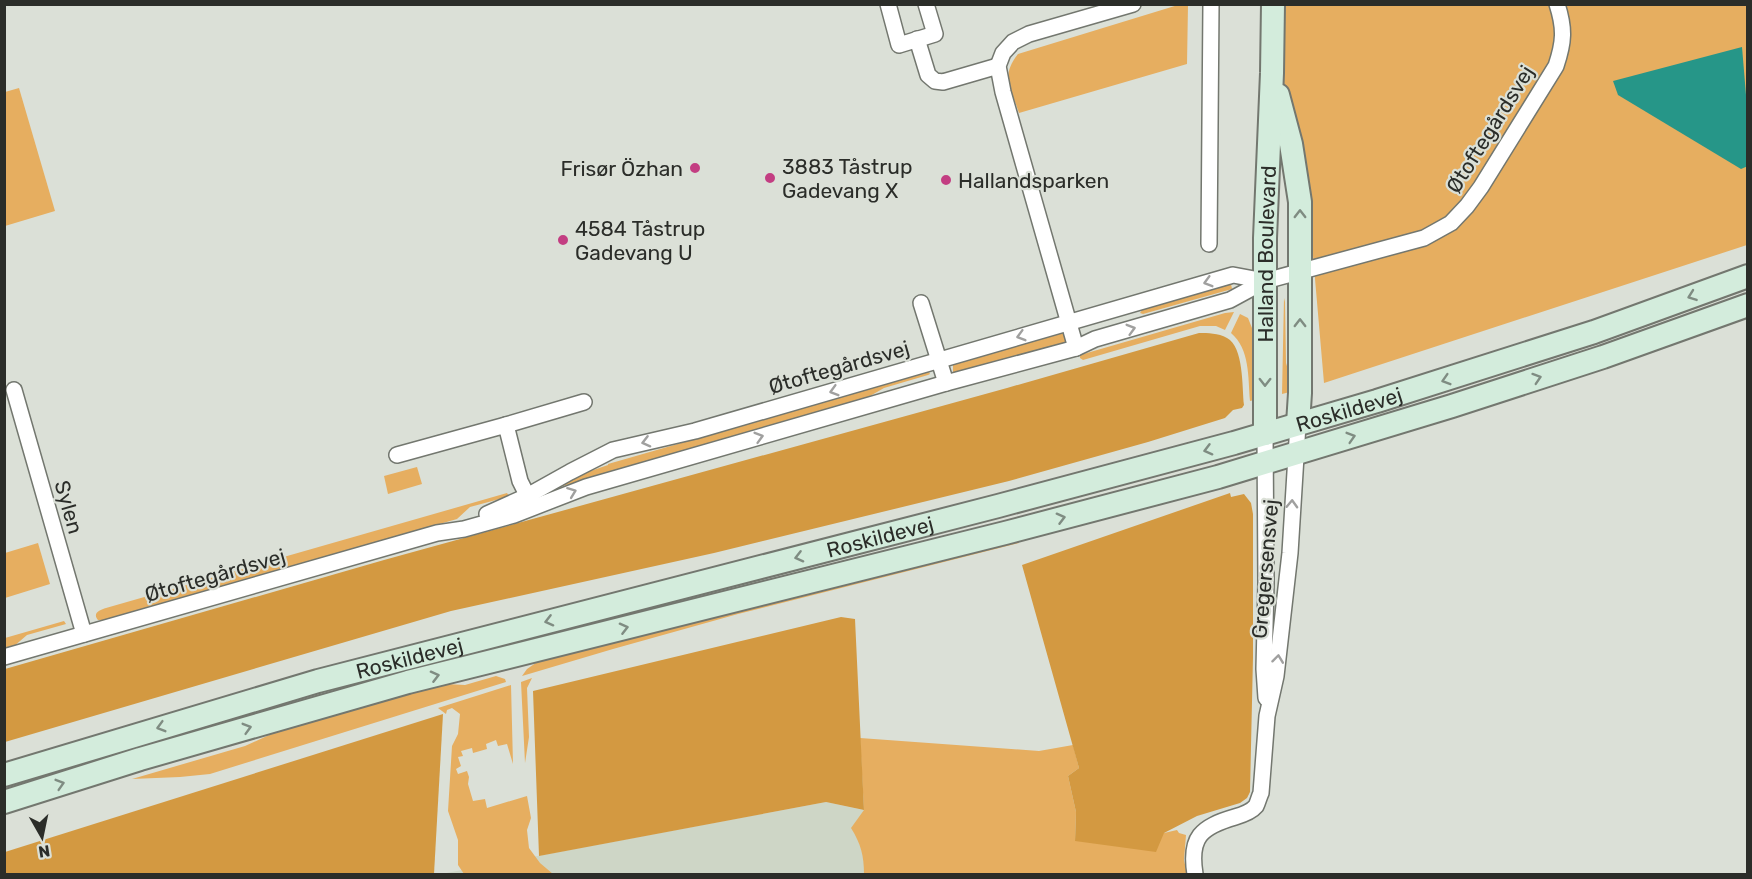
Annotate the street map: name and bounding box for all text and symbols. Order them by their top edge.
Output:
street label: Øtoftegårdsvej [1441,61,1539,197]
place label: 3883 Tåstrup Gadevang X [782,154,912,203]
place label: Frisør Özhan [561,156,683,181]
marker: Frisør Özhan [688,161,702,175]
street label: Halland Boulevard [1253,165,1281,343]
place label: Hallandsparken [958,168,1109,193]
marker: 3883 Tåstrup Gadevang X [763,171,777,185]
marker: Hallandsparken [939,173,953,187]
one-way arrow [1294,209,1306,218]
place label: 4584 Tåstrup Gadevang U [575,216,705,265]
marker: 4584 Tåstrup Gadevang U [556,233,570,247]
one-way arrow [1203,275,1214,287]
one-way arrow [1688,289,1698,302]
one-way arrow [1294,319,1306,328]
one-way arrow [1125,324,1136,336]
one-way arrow [1016,329,1026,342]
street label: Øtoftegårdsvej [766,335,912,399]
one-way arrow [1441,372,1452,385]
one-way arrow [1531,373,1542,386]
one-way arrow [1259,377,1271,386]
street label: Roskildevej [1293,381,1405,437]
one-way arrow [829,383,839,396]
one-way arrow [753,432,764,444]
one-way arrow [1345,432,1356,444]
one-way arrow [641,434,651,447]
one-way arrow [1203,443,1214,455]
street label: Sylen [50,477,88,537]
one-way arrow [566,487,577,499]
street label: Gregersensvej [1246,498,1284,640]
one-way arrow [1286,499,1299,508]
street label: Roskildevej [824,511,936,562]
one-way arrow [1055,513,1066,525]
street label: Øtoftegårdsvej [142,543,288,607]
one-way arrow [795,549,805,562]
one-way arrow [545,613,555,626]
one-way arrow [619,623,629,636]
street label: Roskildevej [353,632,465,683]
one-way arrow [1271,654,1283,663]
one-way arrow [430,670,440,683]
one-way arrow [156,720,167,732]
one-way arrow [241,723,252,735]
one-way arrow [54,779,65,791]
north arrow [12,807,72,867]
text: N [37,841,51,862]

